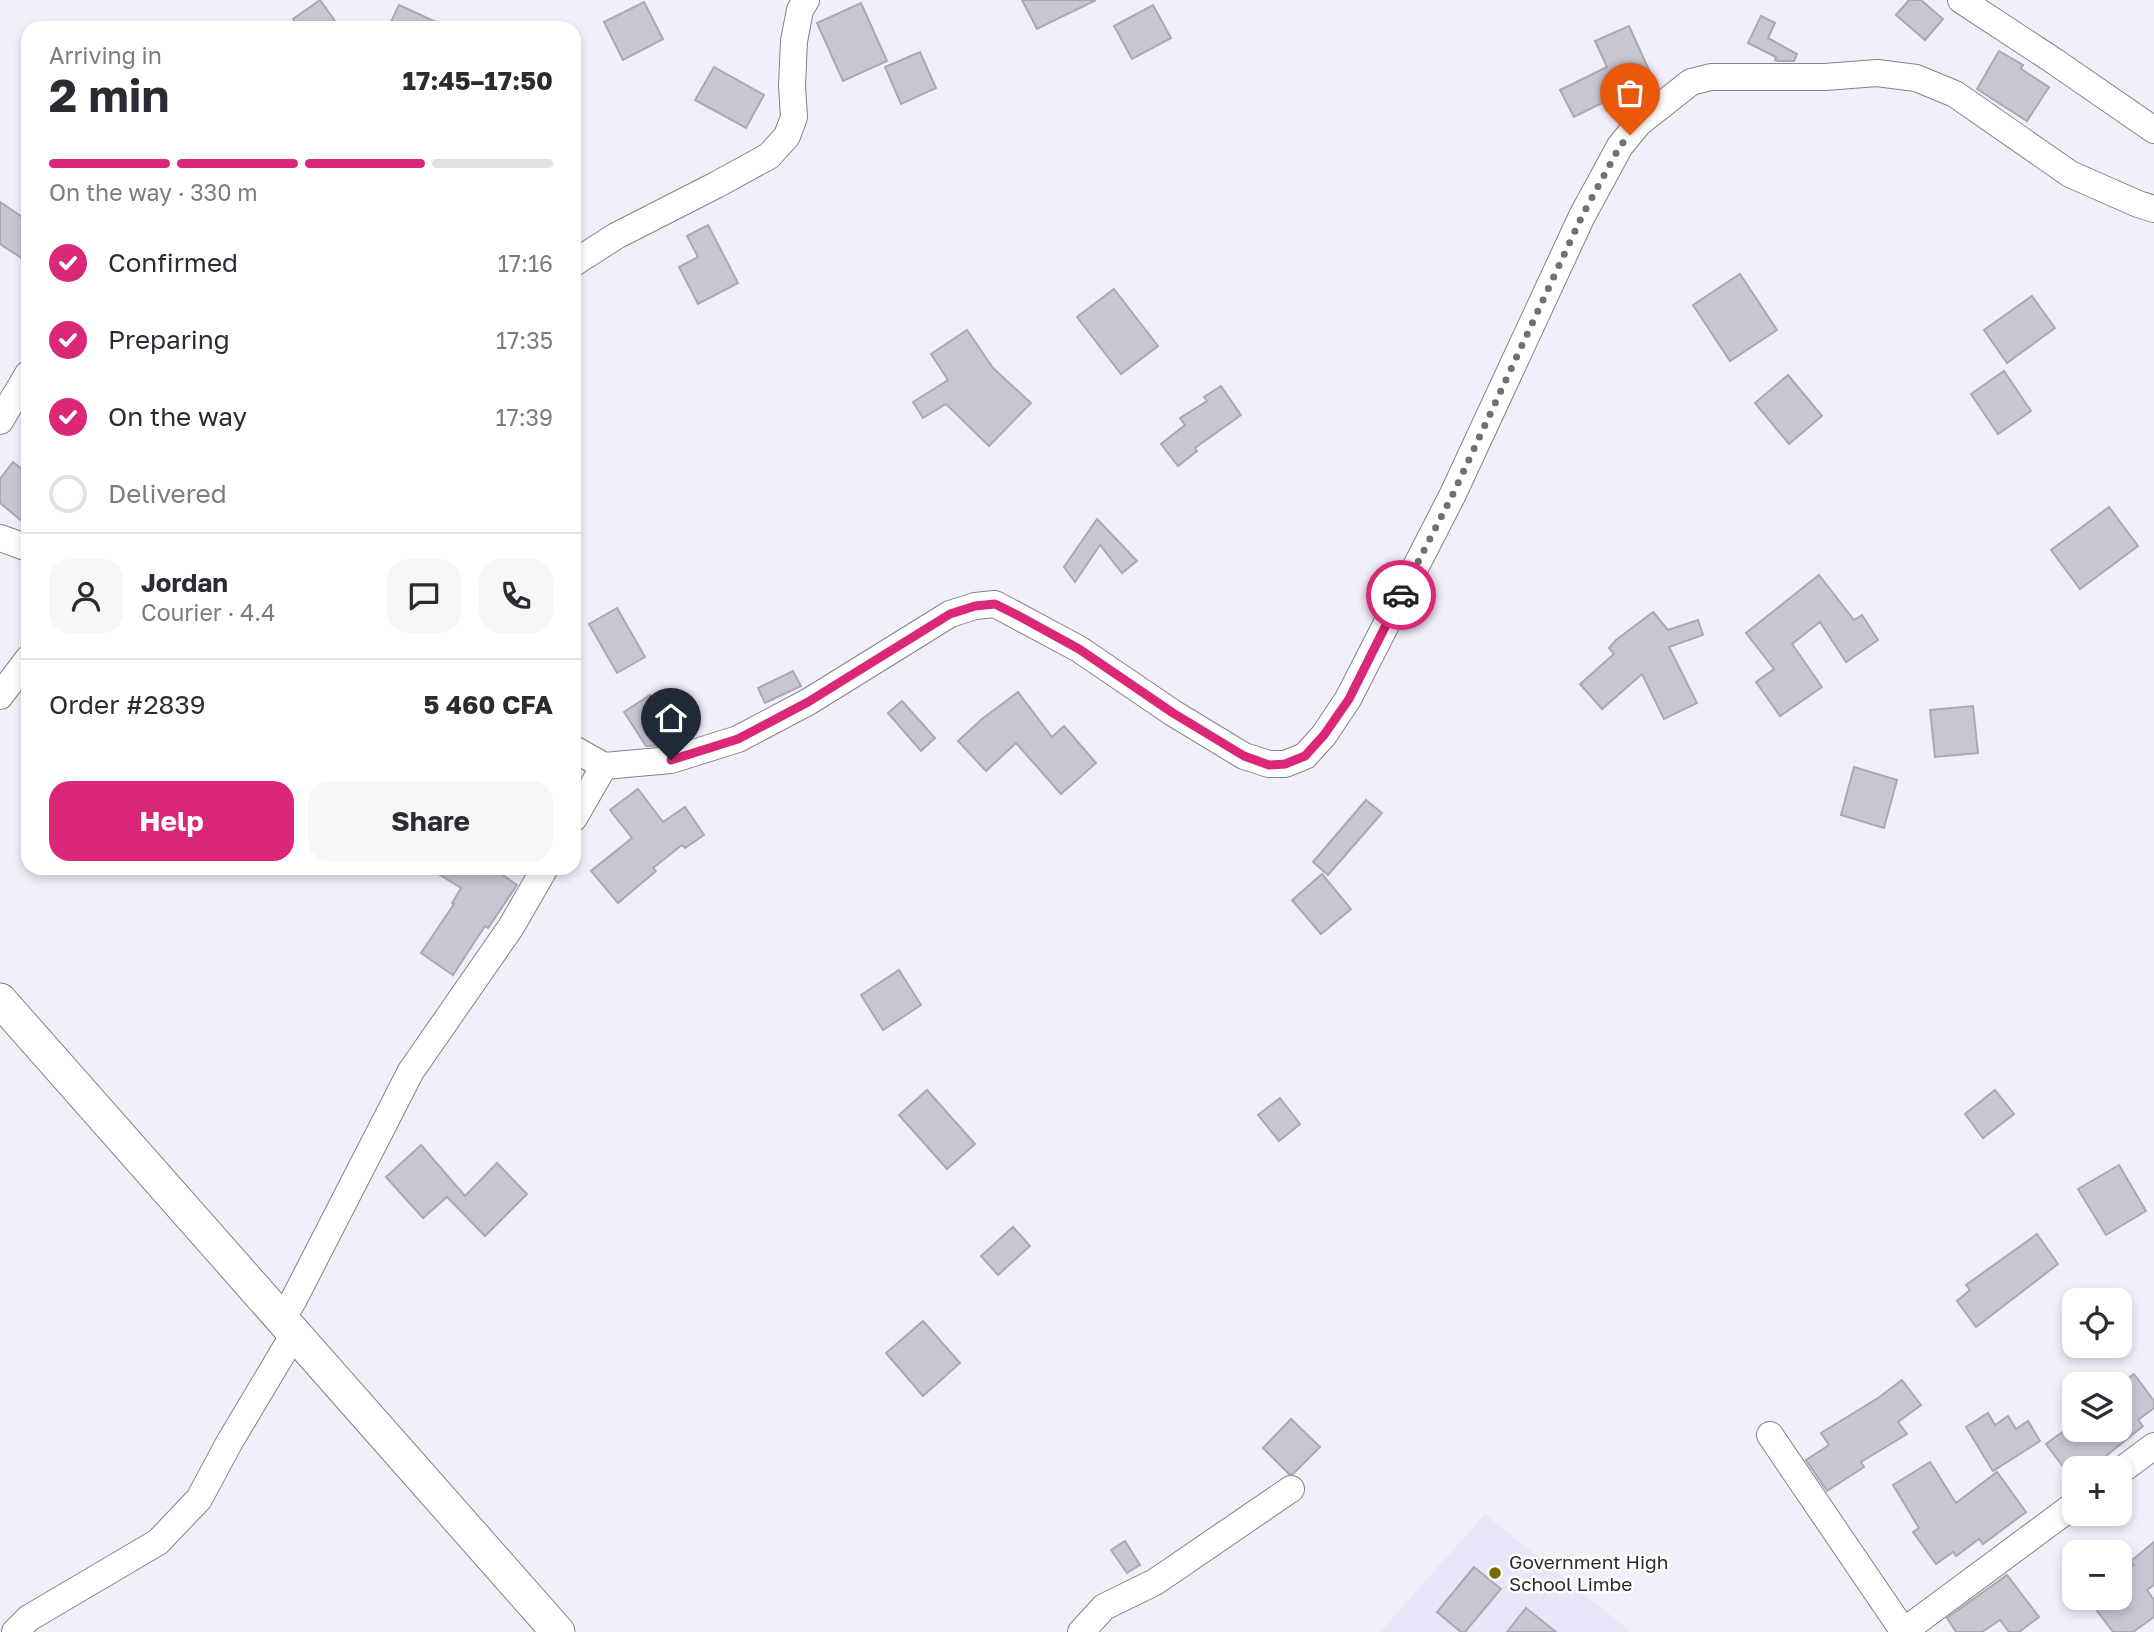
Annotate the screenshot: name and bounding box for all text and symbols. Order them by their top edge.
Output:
text: Arriving in [49,41,162,69]
pin [1600,63,1660,135]
text: 17:45–17:50 [403,65,553,96]
text: 2 min [49,67,169,122]
icon: bag [1611,74,1649,112]
text: On the way · 330 m [49,178,258,206]
icon: check [49,244,87,282]
text: Confirmed [108,247,238,278]
text: 17:16 [498,249,553,277]
icon: check [49,321,87,359]
text: Preparing [108,324,230,355]
text: 17:35 [496,326,553,354]
icon: check [49,398,87,436]
text: On the way [108,401,247,432]
text: 17:39 [495,403,553,431]
text: Delivered [108,478,227,509]
button: person [49,559,123,633]
button: chat [387,559,461,633]
button: phone [479,559,553,633]
courier [1366,560,1436,630]
text: Jordan [141,567,228,598]
icon: car [1382,576,1420,614]
text: Courier · 4.4 [141,598,275,626]
pin [641,688,701,760]
text: Order #2839 [49,689,205,720]
text: 5 460 CFA [423,689,553,720]
icon: home [652,699,690,737]
button: Help [49,781,294,861]
button: Share [308,781,553,861]
map controls [2062,1288,2132,1610]
button: locate [2062,1288,2132,1358]
button: layers [2062,1372,2132,1442]
button: + [2062,1456,2132,1526]
button: − [2062,1540,2132,1610]
place label: Government High School Limbe [1509,1550,1668,1595]
marker: Government High School Limbe [1487,1565,1503,1581]

